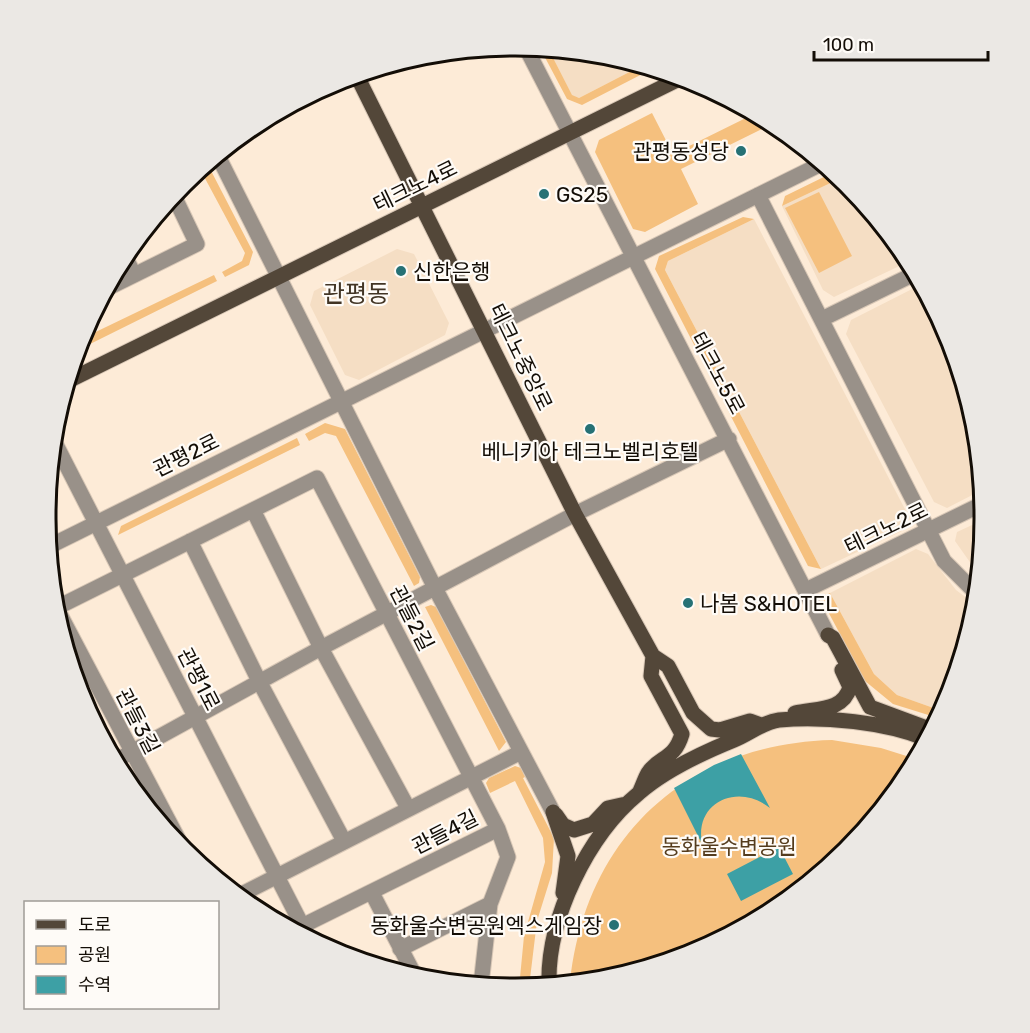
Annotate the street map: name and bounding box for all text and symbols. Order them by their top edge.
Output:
scale bar [814,24,988,62]
text: 100 m [823,34,874,56]
place label: 관평동성당 [632,139,729,164]
marker: 관평동성당 [734,144,748,158]
street label: 테크노4로 [369,155,461,217]
place label: GS25 [556,182,608,207]
marker: GS25 [537,187,551,201]
place label: 신한은행 [413,259,490,284]
marker: 신한은행 [394,264,408,278]
district label: 관평동 [323,280,389,308]
street label: 테크노중앙로 [484,299,558,415]
street label: 테크노5로 [686,328,750,418]
marker: 베니키아 테크노벨리호텔 [583,422,597,436]
street label: 관평2로 [149,428,223,482]
place label: 베니키아 테크노벨리호텔 [481,439,699,464]
street label: 테크노2로 [840,497,932,559]
street label: 관들2길 [385,581,439,655]
place label: 나봄 S&HOTEL [700,591,837,616]
marker: 나봄 S&HOTEL [681,596,695,610]
street label: 관평1로 [173,643,225,715]
street label: 관들3길 [111,684,165,758]
street label: 관들4길 [408,805,482,859]
park label: 동화울수변공원 [661,834,797,859]
legend [24,901,219,1009]
place label: 동화울수변공원엑스게임장 [370,913,602,938]
text: 도로 [78,914,111,936]
marker: 동화울수변공원엑스게임장 [607,918,621,932]
text: 공원 [78,944,111,966]
text: 수역 [78,974,111,996]

